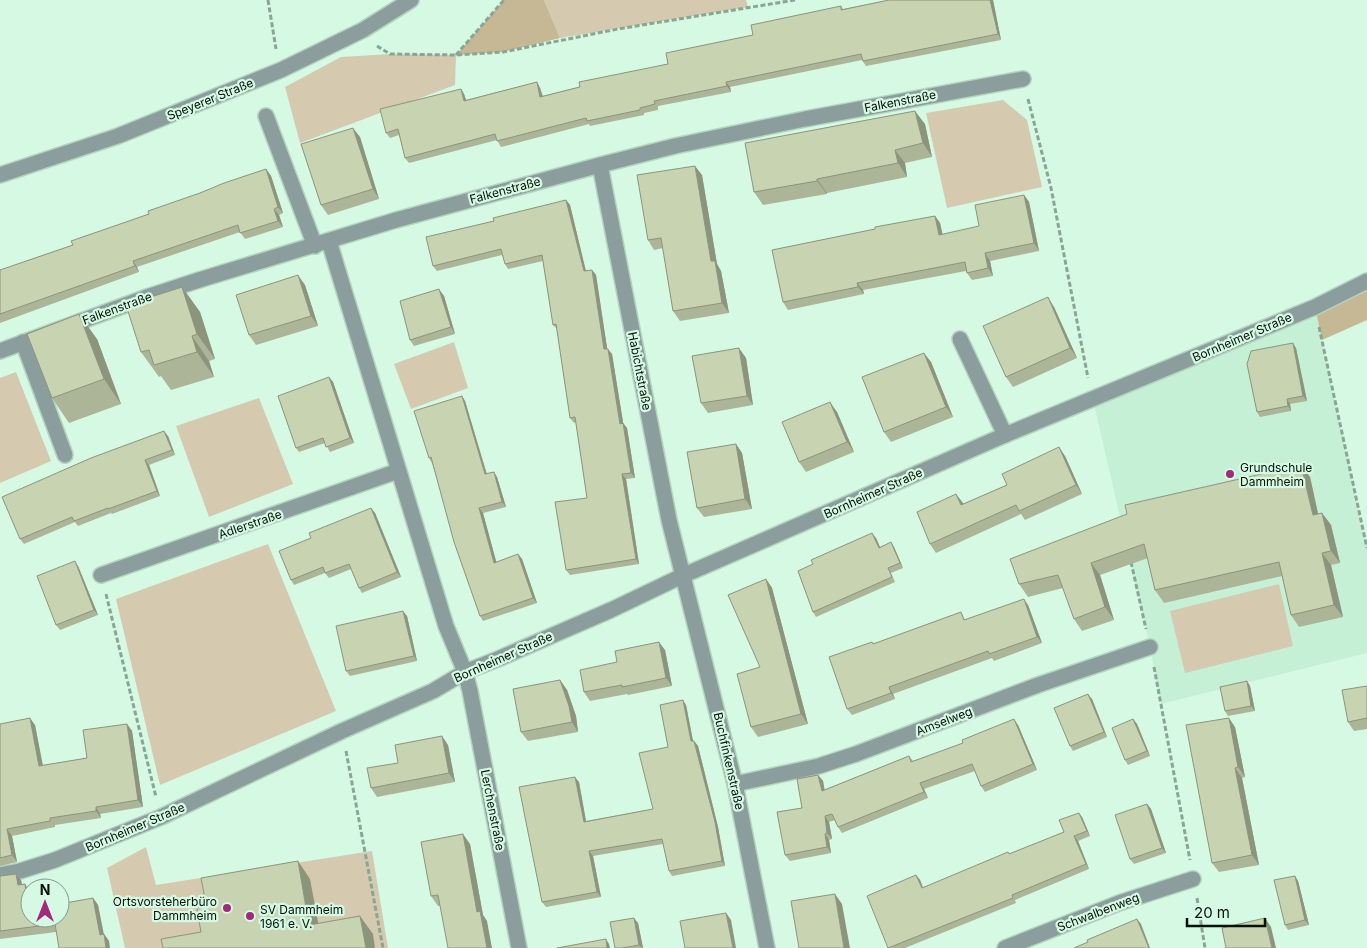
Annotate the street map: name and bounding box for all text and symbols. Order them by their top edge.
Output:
street label: Speyerer Straße [165,75,255,123]
street label: Falkenstraße [863,87,937,115]
street label: Falkenstraße [468,173,542,207]
street label: Falkenstraße [80,289,154,327]
street label: Bornheimer Straße [1190,309,1294,365]
street label: Habichtstraße [625,331,655,411]
place label: Grundschule Dammheim [1240,460,1312,489]
street label: Bornheimer Straße [821,464,925,522]
marker: Grundschule Dammheim [1224,468,1236,480]
street label: Adlerstraße [216,506,284,542]
street label: Bornheimer Straße [451,628,555,686]
street label: Amselweg [914,703,974,739]
street label: Buchfinkenstraße [710,711,748,811]
street label: Lerchenstraße [478,768,508,852]
street label: Bornheimer Straße [83,799,187,855]
north arrow [20,878,70,928]
text: N [40,881,50,898]
street label: Schwalbenweg [1055,889,1141,935]
place label: Ortsvorsteherbüro Dammheim [113,894,217,923]
scale bar [1187,896,1264,928]
marker: Ortsvorsteherbüro Dammheim [221,902,233,914]
place label: SV Dammheim 1961 e. V. [260,902,343,931]
text: 20 m [1194,903,1230,922]
marker: SV Dammheim 1961 e. V. [244,910,256,922]

